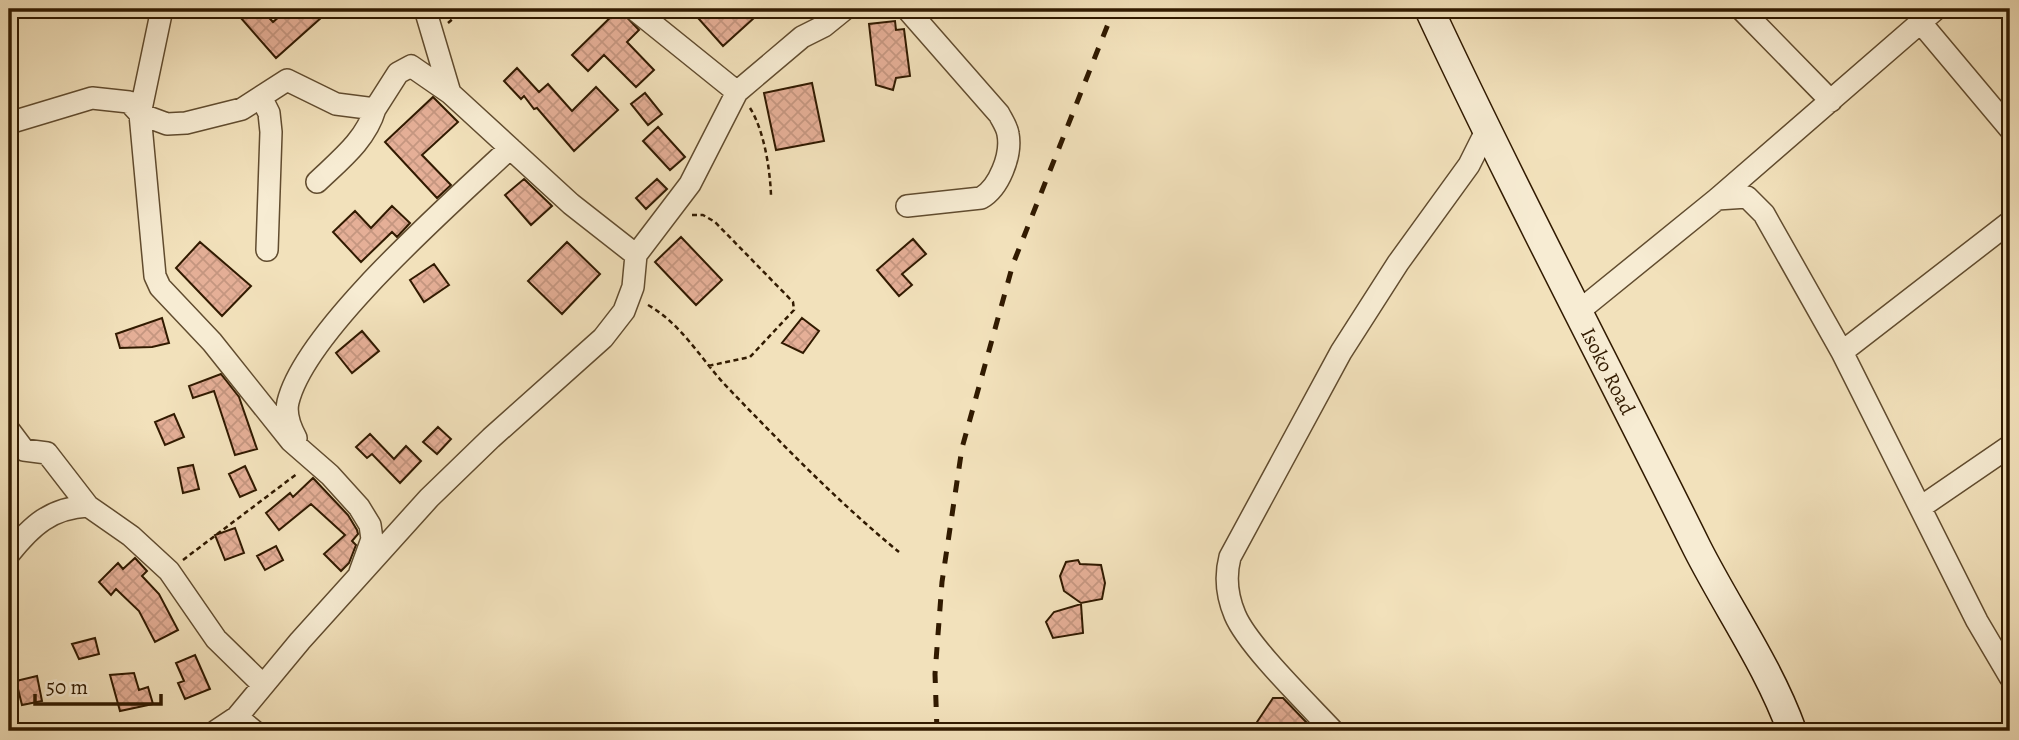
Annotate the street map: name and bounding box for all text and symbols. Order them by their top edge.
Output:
street label: Isoko Road [1574,323,1642,420]
scale bar [35,663,161,707]
text: 50 m [46,673,88,701]

